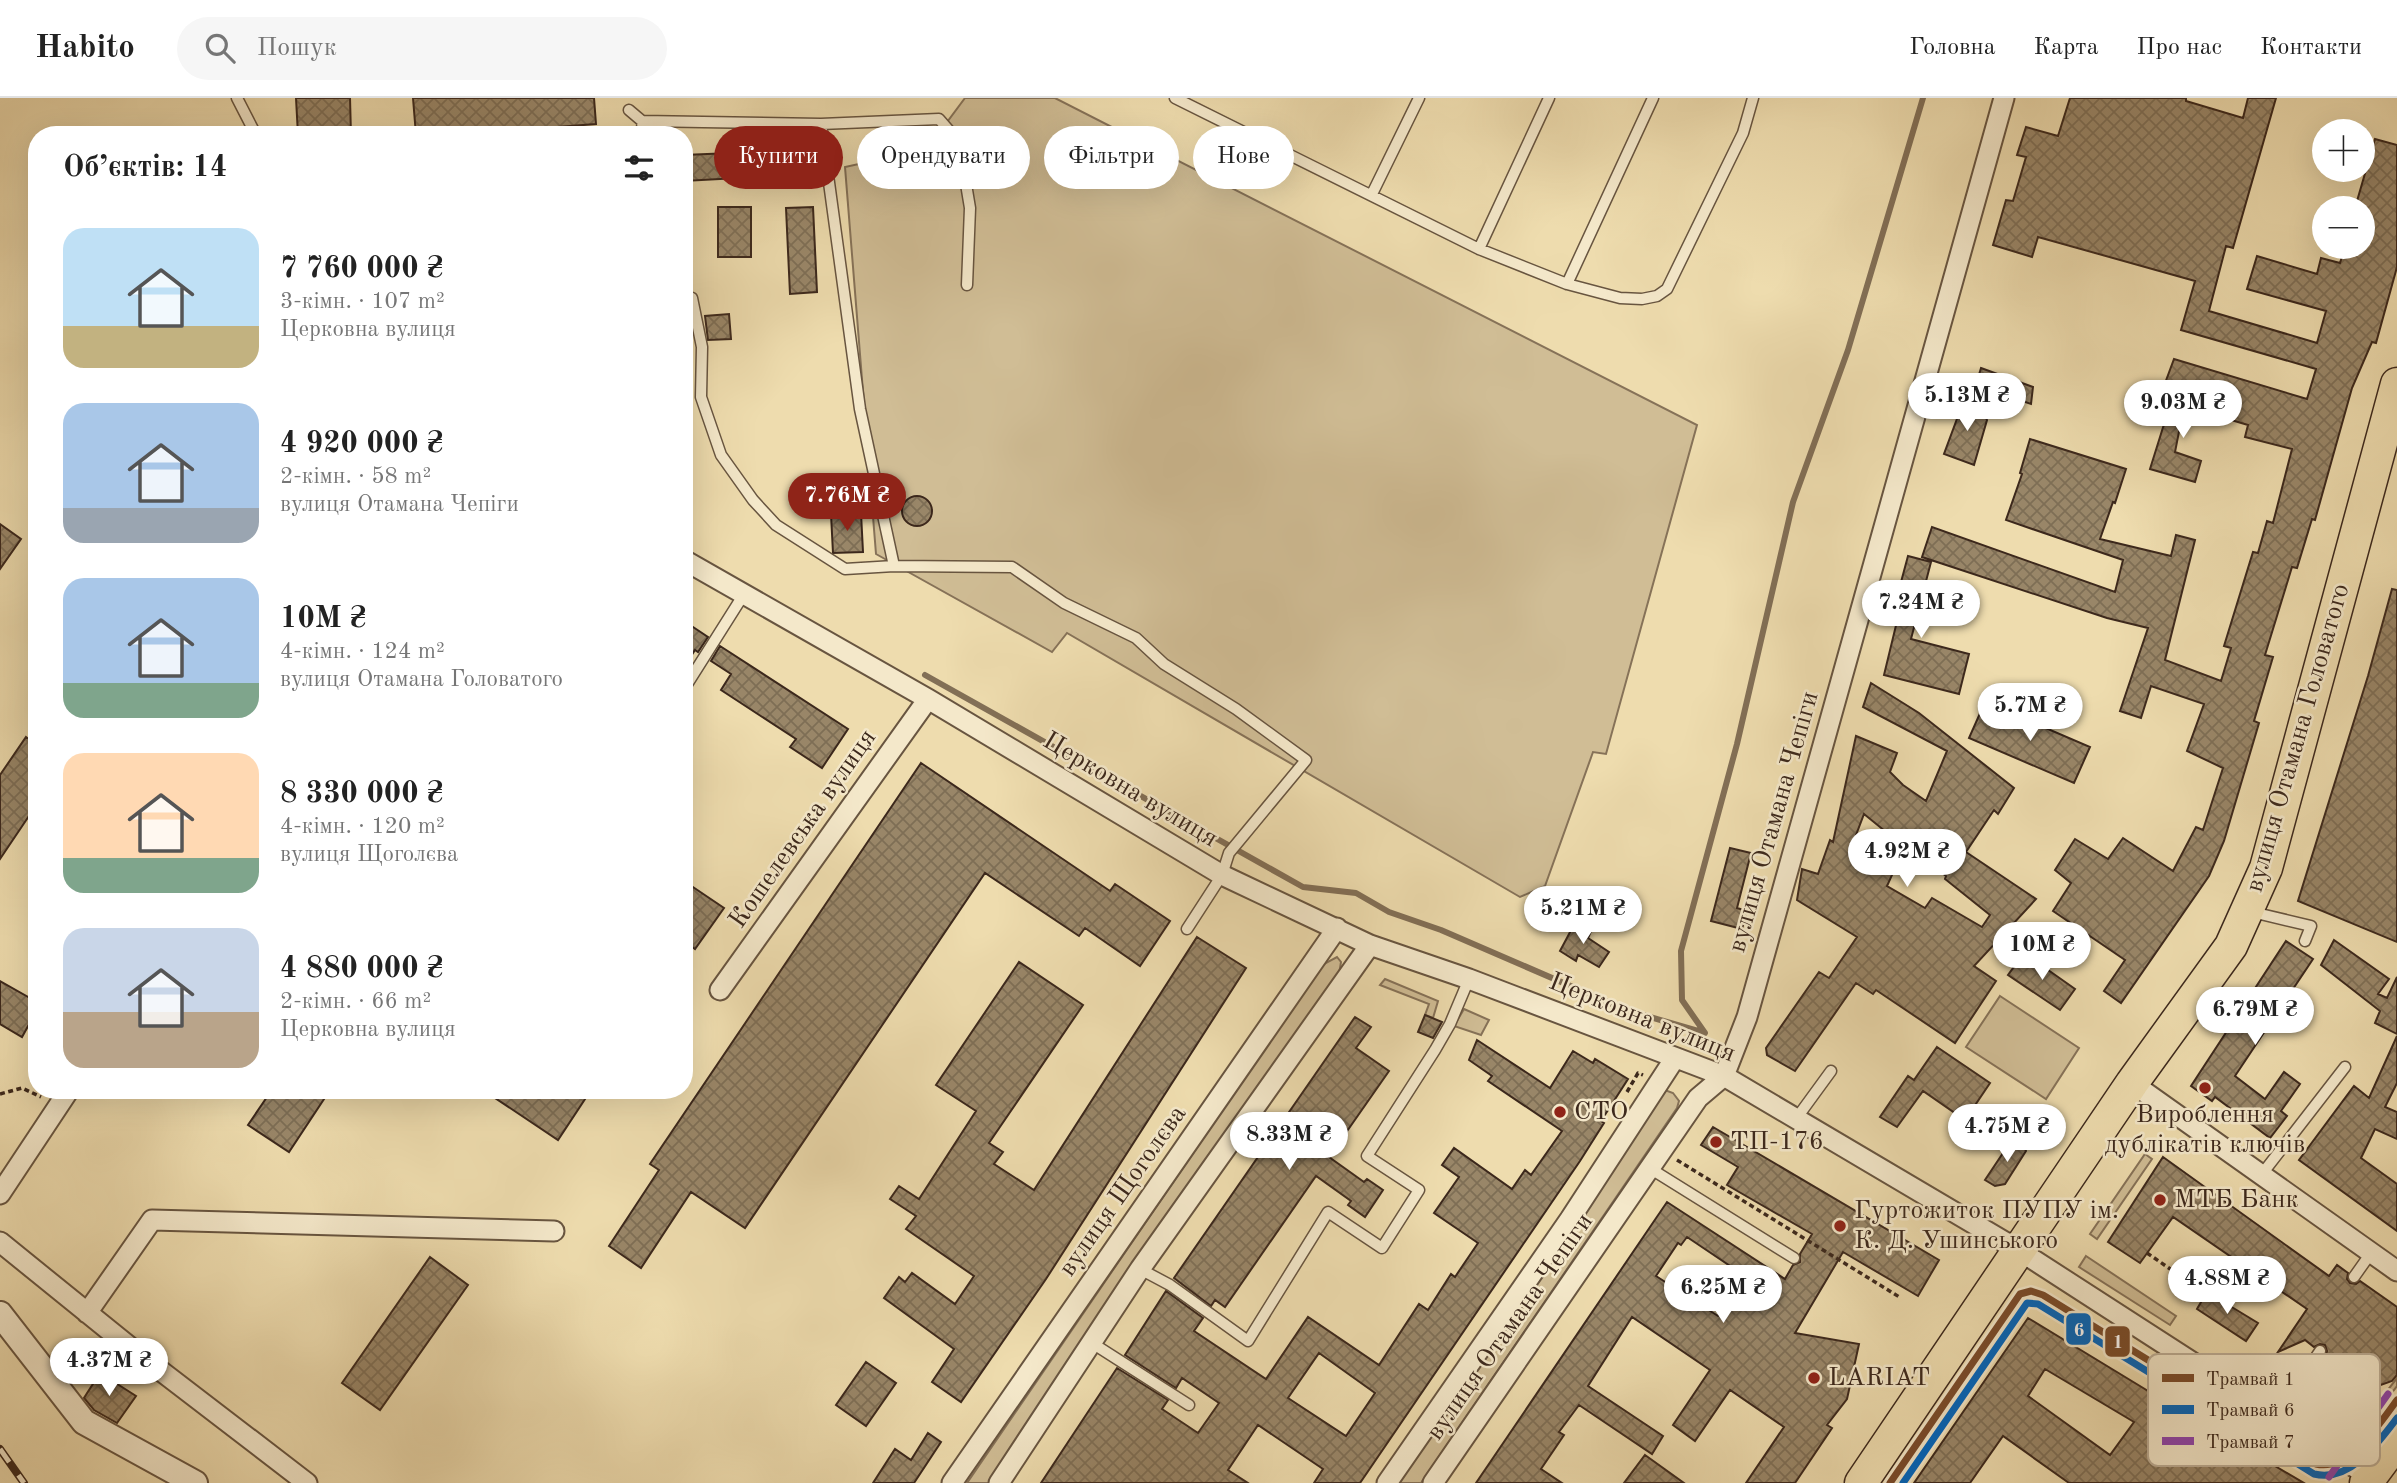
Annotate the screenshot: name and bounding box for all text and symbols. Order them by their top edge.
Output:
search box [177,17,667,80]
icon: search [201,29,239,67]
text: Habito [35,32,135,65]
text: Пошук [257,35,337,61]
text: Головна [1909,36,1996,60]
text: Карта [2034,36,2099,60]
text: Про нас [2137,36,2222,60]
text: Контакти [2260,36,2362,60]
map controls [2312,119,2375,259]
button: + [2312,119,2375,182]
chip: Купити [714,126,843,189]
chip: Орендувати [857,126,1030,189]
chip: Фільтри [1044,126,1179,189]
chip: Нове [1193,126,1294,189]
icon: filters [620,149,658,187]
text: Об’єктів: 14 [63,153,227,183]
button: − [2312,196,2375,259]
text: 7 760 000 ₴ [280,254,444,284]
icon: home [119,256,203,340]
text: 3-кімн. · 107 m² [280,290,445,313]
text: Церковна вулиця [280,318,456,341]
pin: 5.13M ₴ [1902,374,2032,433]
pin: 9.03M ₴ [2118,380,2248,440]
text: 5.13M ₴ [1924,384,2010,407]
text: 9.03M ₴ [2140,391,2226,414]
text: 4 920 000 ₴ [280,429,444,459]
icon: home [119,431,203,515]
text: 2-кімн. · 58 m² [280,465,431,488]
pin: 7.76M ₴ [782,474,912,533]
text: 7.76M ₴ [804,484,890,507]
text: вулиця Отамана Чепіги [280,493,519,516]
pin: 7.24M ₴ [1856,580,1986,640]
street label: вулиця Отамана Головатого [2241,581,2355,895]
text: 7.24M ₴ [1878,591,1964,614]
text: 10M ₴ [280,604,366,634]
icon: home [119,606,203,690]
text: 4-кімн. · 124 m² [280,640,445,663]
text: вулиця Отамана Головатого [280,668,563,691]
pin: 5.7M ₴ [1973,684,2087,743]
street label: вулиця Отамана Чепіги [1724,689,1824,955]
text: 5.7M ₴ [1994,694,2066,717]
street label: Кошелевська вулиця [725,725,881,933]
street label: Церковна вулиця [1038,728,1222,852]
text: 8 330 000 ₴ [280,779,444,809]
icon: home [119,781,203,865]
text: 4-кімн. · 120 m² [280,815,445,838]
pin: 4.92M ₴ [1842,830,1972,889]
text: 4.92M ₴ [1864,840,1950,863]
text: вулиця Щоголєва [280,843,458,866]
pin: 5.21M ₴ [1518,886,1648,946]
text: 5.21M ₴ [1540,897,1626,920]
pin: 10M ₴ [1993,922,2091,982]
text: 10M ₴ [2009,933,2075,956]
text: 4 880 000 ₴ [280,954,444,984]
icon: home [119,956,203,1040]
street label: Церковна вулиця [1545,969,1739,1067]
pin: 6.79M ₴ [2190,988,2320,1047]
text: 2-кімн. · 66 m² [280,990,431,1013]
text: 6.79M ₴ [2212,998,2298,1021]
text: Церковна вулиця [280,1018,456,1041]
marker: Вироблення дублікатів ключів [2197,1080,2213,1096]
place label: СТО [1574,1099,1628,1125]
street label: вулиця Щоголєва [1054,1101,1192,1281]
place label: Вироблення дублікатів ключів [2105,1102,2305,1158]
marker: СТО [1552,1104,1568,1120]
pin: 4.75M ₴ [1942,1104,2072,1164]
pin: 8.33M ₴ [1224,1112,1354,1172]
text: 4.75M ₴ [1964,1115,2050,1138]
text: 8.33M ₴ [1246,1123,1332,1146]
place label: ТП-176 [1730,1129,1824,1155]
marker: ТП-176 [1708,1134,1724,1150]
place label: МТБ Банк [2174,1187,2299,1213]
marker: МТБ Банк [2152,1192,2168,1208]
place label: Гуртожиток ПУПУ ім. К. Д. Ушинського [1854,1198,2119,1254]
street label: вулиця Отамана Чепіги [1422,1209,1598,1445]
marker: Гуртожиток ПУПУ ім. К. Д. Ушинського [1832,1218,1848,1234]
pin: 4.88M ₴ [2162,1256,2292,1316]
pin: 6.25M ₴ [1658,1266,1788,1325]
text: 4.88M ₴ [2184,1267,2270,1290]
text: 6.25M ₴ [1680,1276,1766,1299]
line badge: 6 [2065,1312,2092,1346]
text: 6 [2073,1322,2085,1341]
line badge: 1 [2104,1325,2131,1358]
text: 1 [2112,1334,2124,1353]
pin: 4.37M ₴ [44,1338,174,1398]
text: 4.37M ₴ [66,1349,152,1372]
legend [2148,1354,2380,1466]
place label: LARIAT [1828,1365,1930,1391]
marker: LARIAT [1806,1370,1822,1386]
text: Трамвай 1 [2206,1371,2295,1390]
text: Трамвай 6 [2206,1402,2295,1421]
text: Трамвай 7 [2206,1434,2295,1453]

